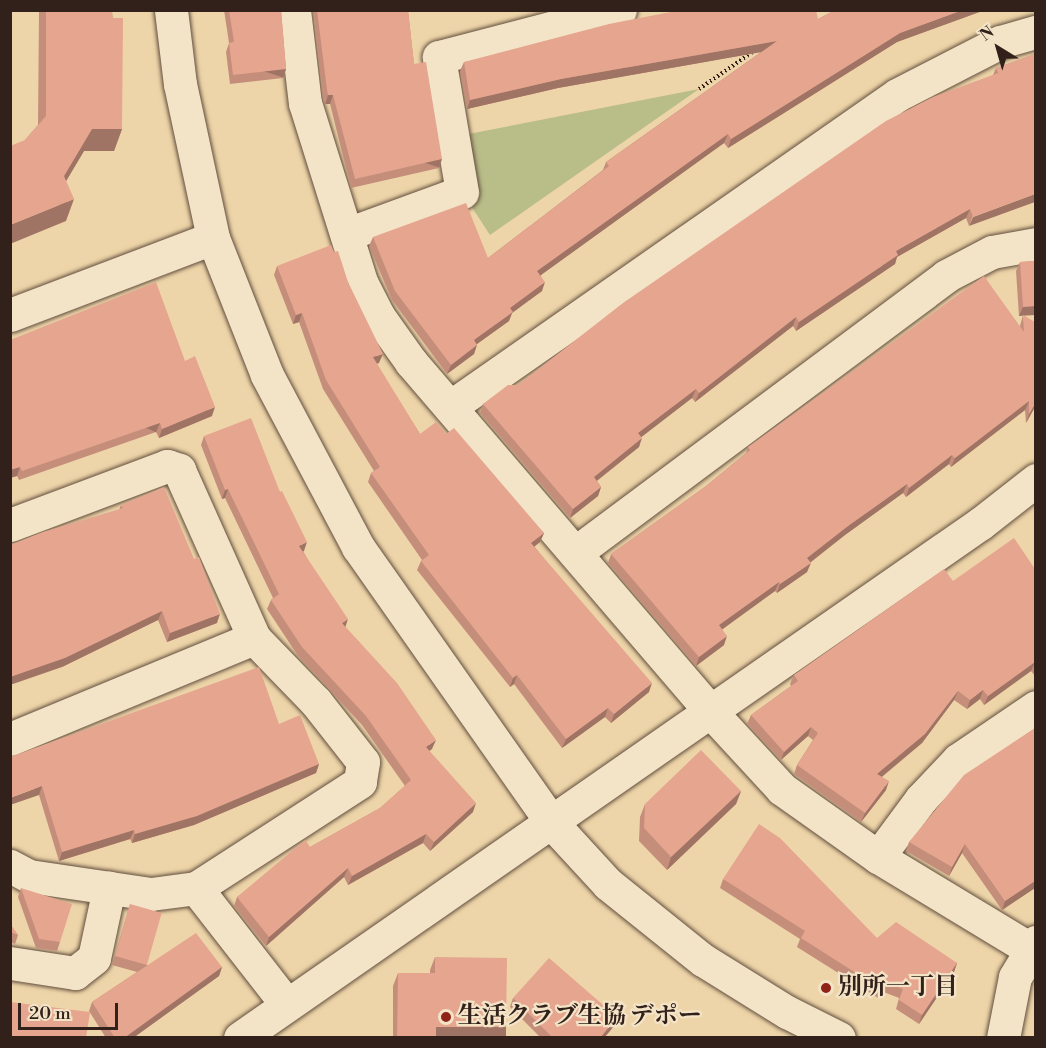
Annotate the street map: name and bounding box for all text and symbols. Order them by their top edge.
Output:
north arrow [968,18,1028,78]
text: N [976,22,998,45]
place label: 別所一丁目 [838,974,958,1002]
marker: 別所一丁目 [819,981,833,995]
scale bar [21,991,122,1029]
text: 20 m [29,1002,71,1025]
place label: 生活クラブ生協 デポー [458,1003,702,1031]
marker: 生活クラブ生協 デポー [439,1010,453,1024]

